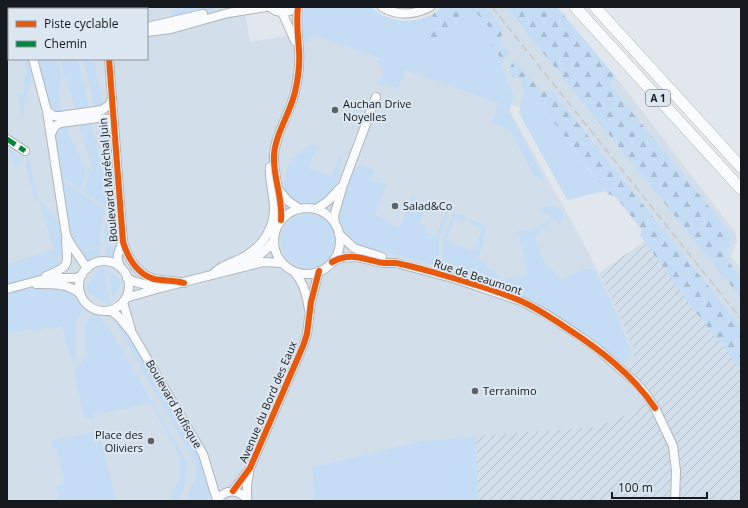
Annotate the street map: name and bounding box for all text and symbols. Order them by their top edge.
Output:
legend [8,8,148,60]
text: Piste cyclable [44,15,119,32]
text: Chemin [44,35,87,52]
road number: A 1 [646,90,670,106]
place label: Auchan Drive Noyelles [343,96,411,124]
marker: Auchan Drive Noyelles [330,105,340,115]
street label: Boulevard Maréchal Juin [95,117,120,243]
place label: Salad&Co [403,198,453,213]
marker: Salad&Co [390,201,400,211]
street label: Rue de Beaumont [432,255,524,298]
street label: Avenue du Bord des Eaux [235,338,300,465]
street label: Boulevard Rufisque [143,357,206,451]
place label: Terranimo [483,383,537,398]
marker: Terranimo [470,386,480,396]
place label: Place des Oliviers [95,427,143,455]
marker: Place des Oliviers [146,436,156,446]
scale bar [612,474,707,500]
text: 100 m [618,479,653,496]

